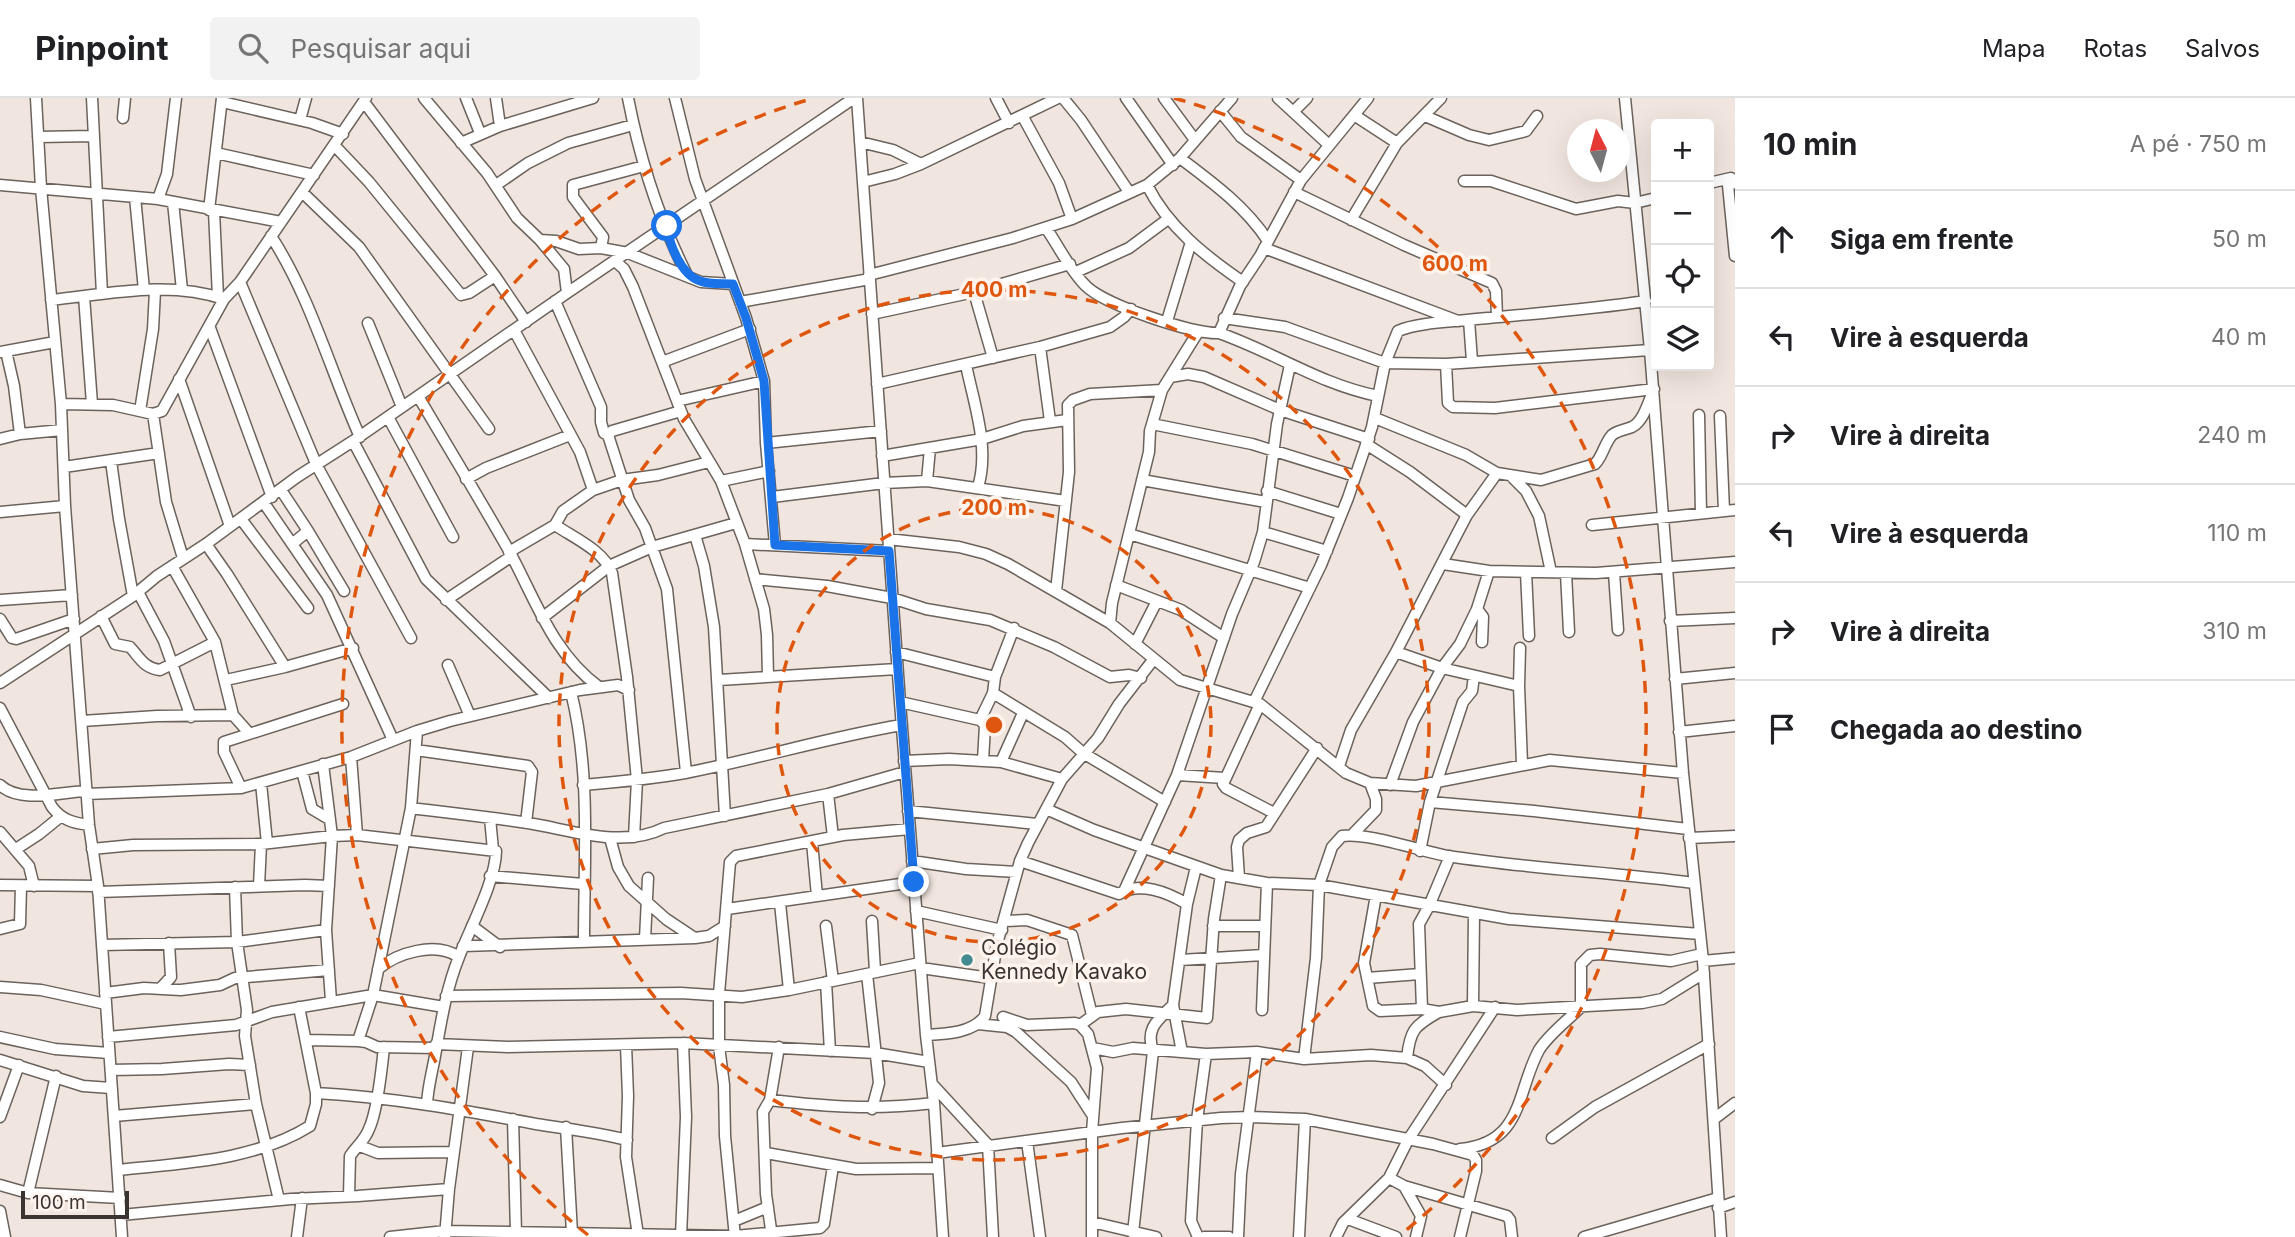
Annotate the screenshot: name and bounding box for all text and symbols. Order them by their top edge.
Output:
search box [210,17,700,80]
text: Pinpoint [35,28,168,68]
icon: search [234,29,272,67]
text: Pesquisar aqui [290,33,471,64]
text: Mapa [1982,34,2046,63]
text: Rotas [2084,34,2147,63]
text: Salvos [2185,34,2260,63]
north arrow [1567,119,1630,182]
map controls [1651,119,1714,371]
button: + [1651,119,1714,182]
text: 10 min [1763,126,1857,162]
text: A pé · 750 m [2130,130,2267,158]
button: − [1651,182,1714,245]
route start [651,210,682,241]
icon: ahead [1763,220,1801,258]
text: Siga em frente [1830,224,2014,255]
text: 50 m [2212,225,2267,253]
button: locate [1651,245,1714,308]
text: 600 m [1422,251,1488,276]
text: 400 m [961,277,1027,302]
button: layers [1651,308,1714,371]
icon: left [1763,318,1801,356]
text: Vire à esquerda [1830,322,2029,353]
text: 40 m [2211,323,2267,351]
icon: right [1763,416,1801,454]
text: Vire à direita [1830,420,1990,451]
text: 240 m [2197,421,2267,449]
text: 200 m [961,495,1027,520]
icon: left [1763,514,1801,552]
text: Vire à esquerda [1830,518,2029,549]
text: 110 m [2207,519,2267,547]
icon: right [1763,612,1801,650]
text: Vire à direita [1830,616,1990,647]
text: 310 m [2202,617,2267,645]
icon: arrive [1763,710,1801,748]
centre of rings [982,713,1006,737]
text: Chegada ao destino [1830,714,2082,745]
route end [898,866,929,897]
place label: Colégio Kennedy Kavako [981,935,1147,984]
marker: Colégio Kennedy Kavako [959,952,975,968]
scale bar [21,1188,130,1220]
text: 100 m [32,1191,86,1214]

